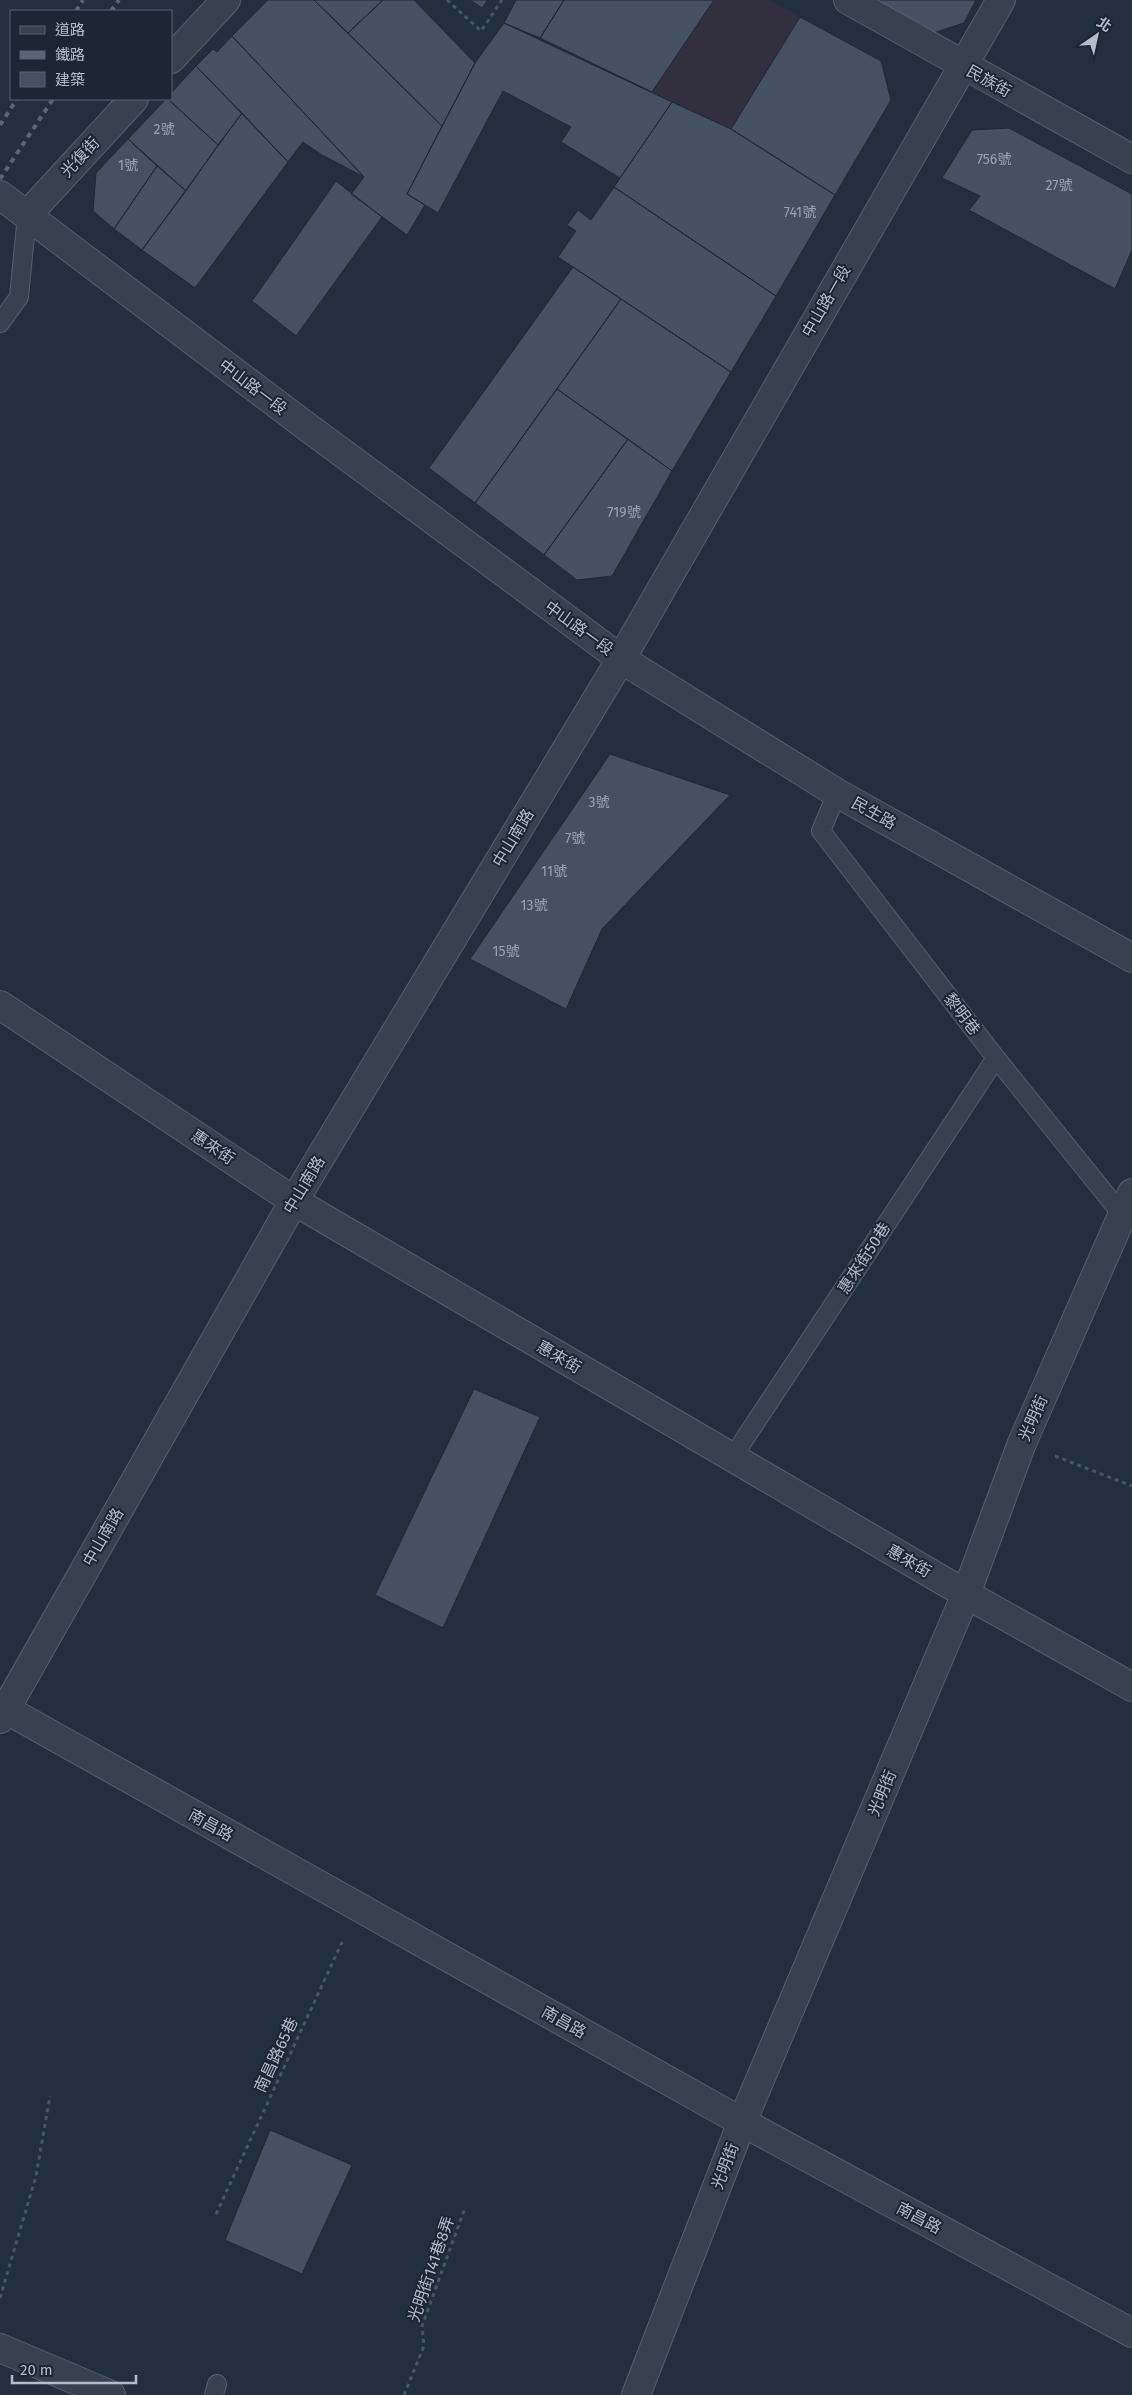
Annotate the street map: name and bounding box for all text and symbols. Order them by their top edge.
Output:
legend [10,10,172,100]
north arrow [1072,10,1122,60]
text: 北 [1093,14,1115,36]
text: 道路 [55,21,85,39]
text: 鐵路 [55,46,85,64]
street label: 民族街 [963,61,1015,101]
text: 建築 [55,71,85,89]
house number: 2號 [154,121,174,138]
street label: 光復街 [57,133,103,181]
house number: 756號 [977,151,1011,168]
house number: 1號 [118,157,138,174]
house number: 27號 [1045,177,1073,194]
house number: 741號 [784,204,816,221]
street label: 中山路一段 [798,262,854,340]
street label: 中山路一段 [215,355,291,419]
house number: 719號 [607,504,641,521]
street label: 中山路一段 [541,597,617,659]
street label: 民生路 [848,793,900,833]
house number: 3號 [589,794,610,811]
street label: 中山南路 [488,806,538,870]
house number: 7號 [565,830,585,847]
house number: 11號 [541,863,567,880]
house number: 13號 [520,897,548,914]
house number: 15號 [492,943,520,960]
street label: 黎明巷 [940,989,984,1039]
street label: 惠來街 [188,1126,238,1168]
street label: 中山南路 [279,1153,329,1217]
street label: 惠來街50巷 [834,1219,894,1297]
street label: 惠來街 [533,1337,585,1377]
street label: 光明街 [1015,1392,1051,1444]
street label: 中山南路 [79,1505,127,1569]
street label: 惠來街 [883,1541,935,1581]
street label: 光明街 [864,1767,900,1819]
street label: 南昌路 [185,1805,237,1845]
street label: 南昌路 [538,2002,590,2042]
street label: 南昌路65巷 [250,2015,302,2095]
street label: 光明街 [708,2140,742,2192]
street label: 南昌路 [893,2198,945,2238]
street label: 光明街141巷8弄 [404,2214,458,2324]
scale bar [12,2352,136,2384]
text: 20 m [20,2361,53,2379]

